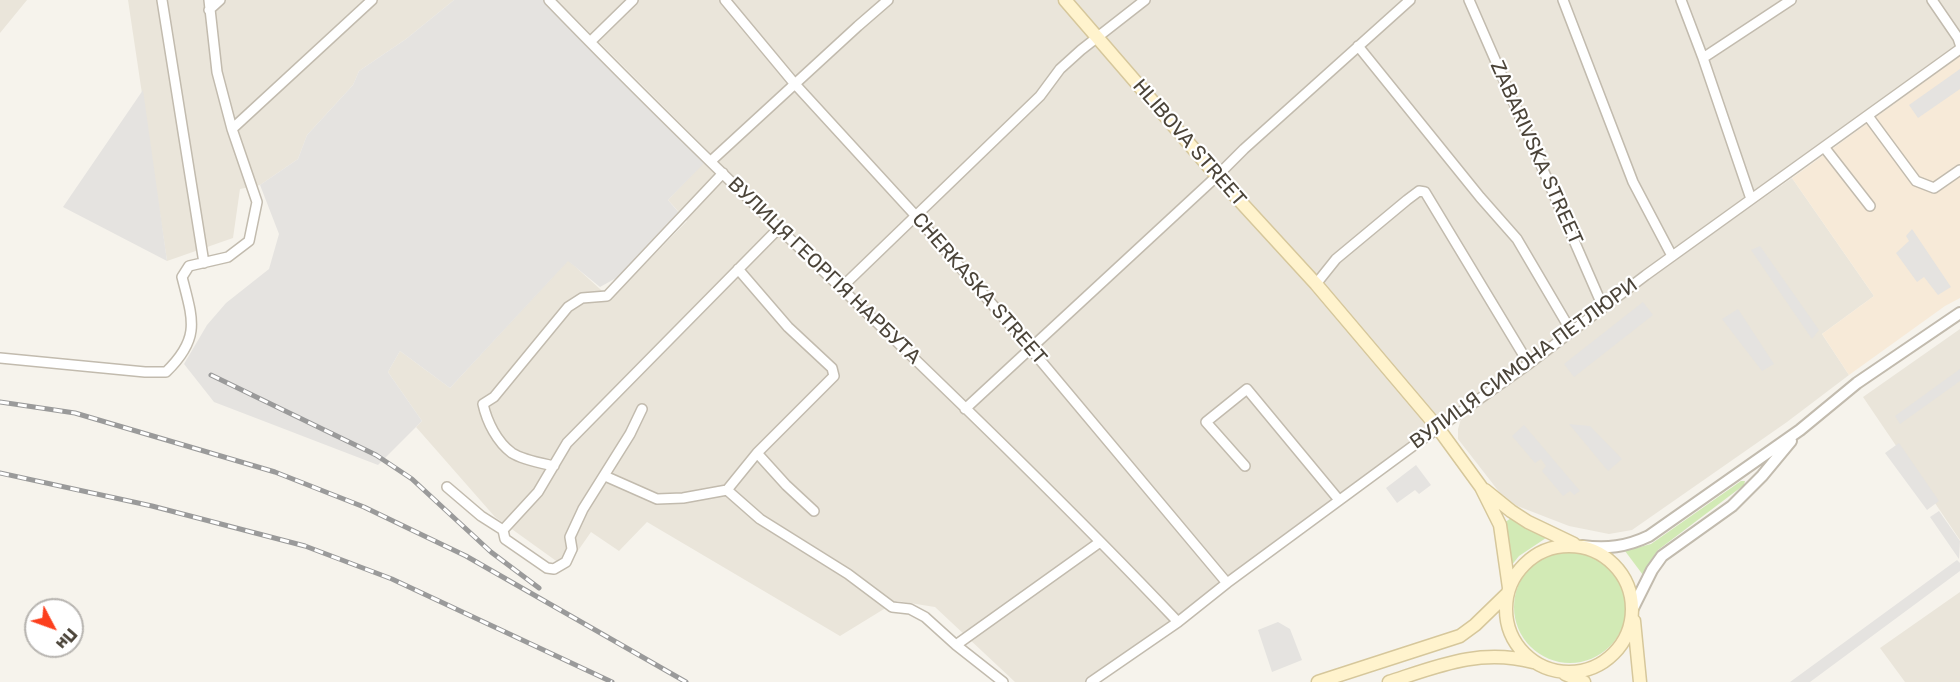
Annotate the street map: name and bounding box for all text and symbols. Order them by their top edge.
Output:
street label: ZABARIVSKA STREET [1485,57,1587,249]
street label: HLIBOVA STREET [1127,74,1251,212]
street label: ВУЛИЦЯ ГЕОРГІЯ НАРБУТА [722,172,926,370]
street label: CHERKASKA STREET [906,208,1052,370]
street label: ВУЛИЦЯ СИМОНА ПЕТЛЮРИ [1406,273,1642,455]
north arrow [24,598,84,658]
text: Пн [52,624,81,653]

